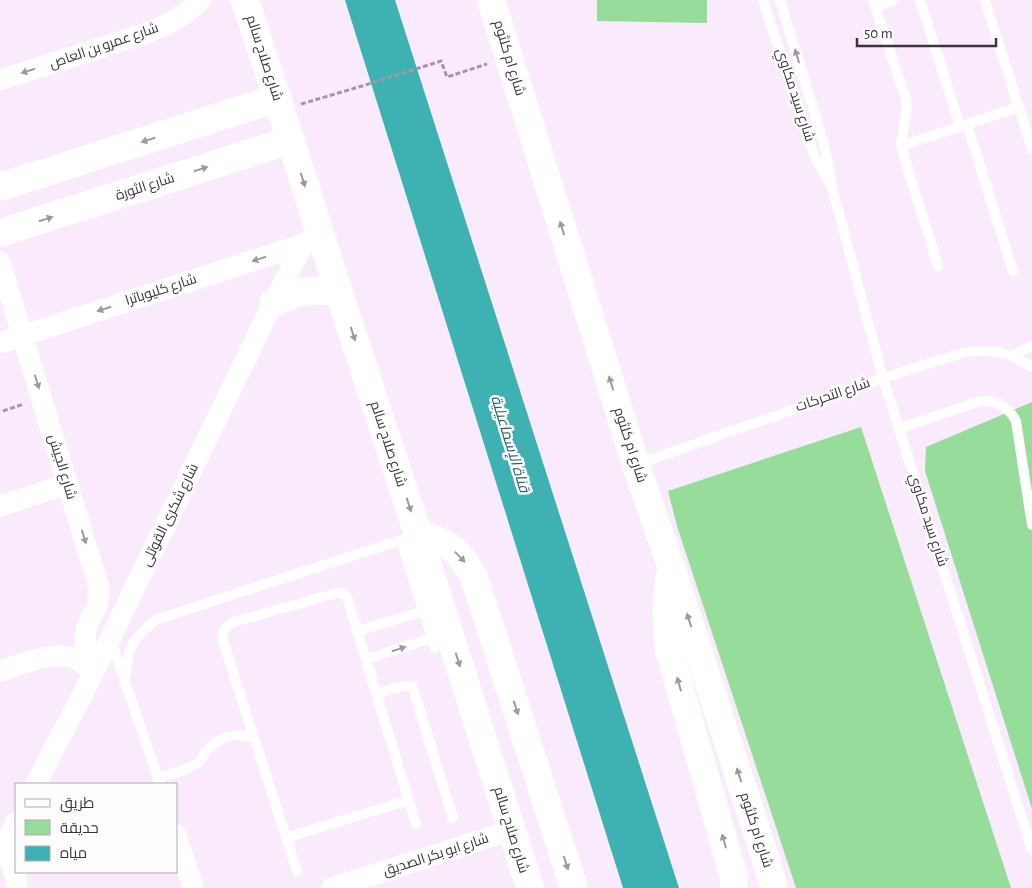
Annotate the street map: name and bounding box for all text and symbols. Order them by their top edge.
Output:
street label: شارع صلاح سالم [242,13,284,103]
scale bar [857,15,996,47]
street label: شارع ام كلثوم [489,19,527,98]
street label: شارع عمرو بن العاص [48,21,161,72]
text: 50 m [864,26,893,41]
street label: شارع سيد مكاوي [769,47,817,145]
one-way arrow [792,48,800,63]
one-way arrow [21,68,36,75]
one-way arrow [140,136,155,144]
one-way arrow [194,165,209,172]
street label: شارع الثورة [114,171,177,204]
one-way arrow [300,172,308,187]
one-way arrow [39,214,54,222]
one-way arrow [558,220,566,235]
one-way arrow [251,255,266,263]
street label: شارع كليوباترا [124,272,199,309]
one-way arrow [97,305,112,313]
one-way arrow [349,327,357,342]
one-way arrow [33,375,41,390]
one-way arrow [606,375,614,390]
street label: شارع التحركات [794,376,872,415]
water label: قناة الإسماعيلية [486,394,532,496]
street label: شارع صلاح سالم [366,399,408,489]
street label: شارع ام كلثوم [609,406,649,485]
street label: شارع الجيش [45,433,78,501]
street label: شارع شكرى القوتلى [139,461,202,569]
street label: شارع سيد مكاوي [902,472,950,570]
one-way arrow [406,498,413,513]
one-way arrow [80,530,88,545]
one-way arrow [454,550,466,562]
one-way arrow [684,612,692,627]
one-way arrow [392,644,407,652]
one-way arrow [455,653,462,668]
one-way arrow [675,677,683,692]
one-way arrow [513,701,521,716]
one-way arrow [735,767,742,782]
legend [15,783,178,873]
street label: شارع صلاح سالم [489,785,531,875]
street label: شارع ام كلثوم [735,791,775,870]
text: طريق [60,796,94,813]
text: حديقة [60,821,99,836]
street label: شارع ابو بكر الصديق [381,831,491,880]
one-way arrow [719,833,727,848]
text: مياه [60,846,87,861]
one-way arrow [563,855,571,870]

